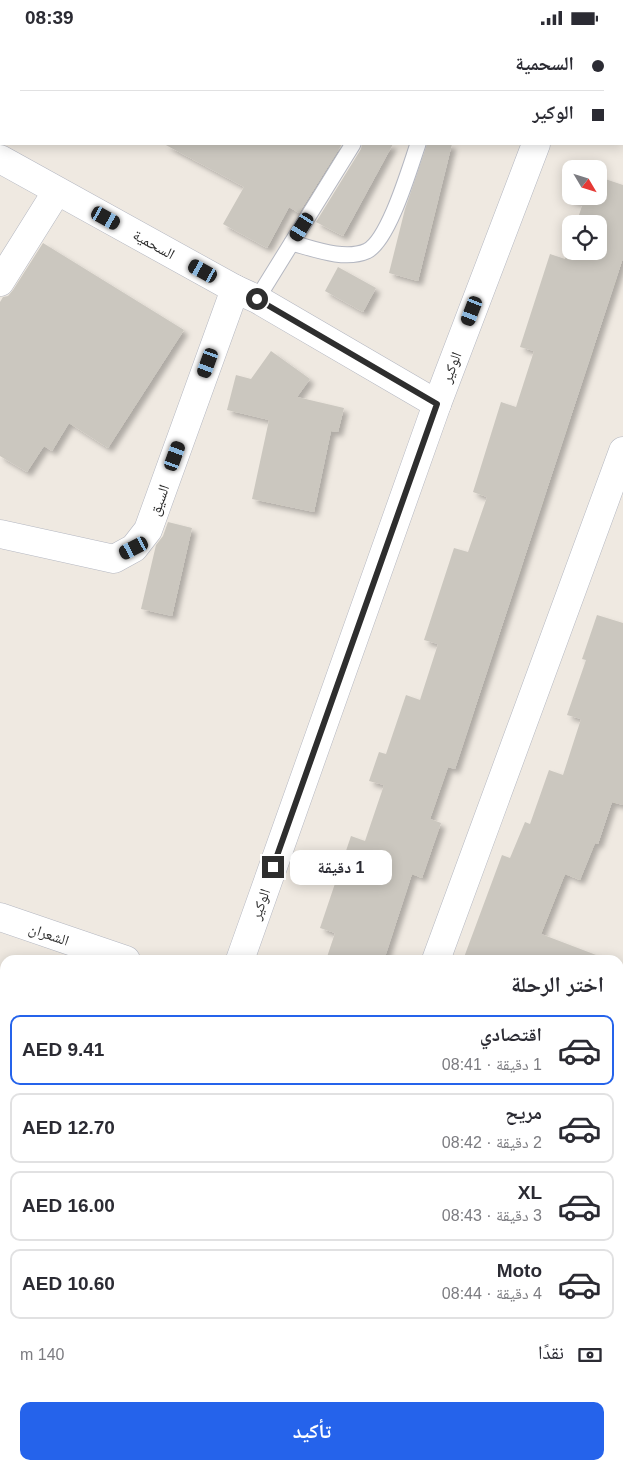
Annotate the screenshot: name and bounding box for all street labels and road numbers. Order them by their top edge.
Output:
street label: السحمية [130,226,178,263]
street label: الوكير [437,349,466,386]
street label: السيق [146,482,174,519]
street label: الوكير [247,886,274,923]
street label: الشعران [26,919,71,951]

